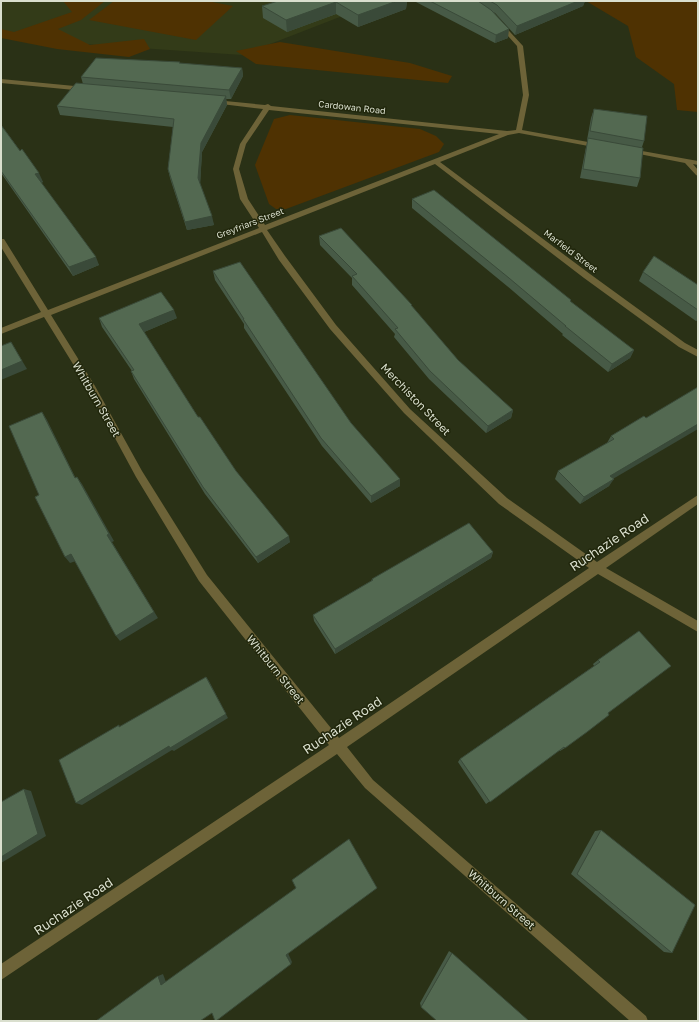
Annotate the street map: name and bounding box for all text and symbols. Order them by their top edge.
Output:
street label: Cardowan Road [318,98,386,116]
street label: Greyfriars Street [215,205,286,241]
street label: Marfield Street [542,227,600,275]
street label: Whitburn Street [70,359,124,439]
street label: Merchiston Street [378,360,454,438]
street label: Ruchazie Road [567,510,651,574]
street label: Whitburn Street [244,632,308,706]
street label: Ruchazie Road [300,693,384,757]
street label: Whitburn Street [466,866,538,932]
street label: Ruchazie Road [31,874,115,938]

